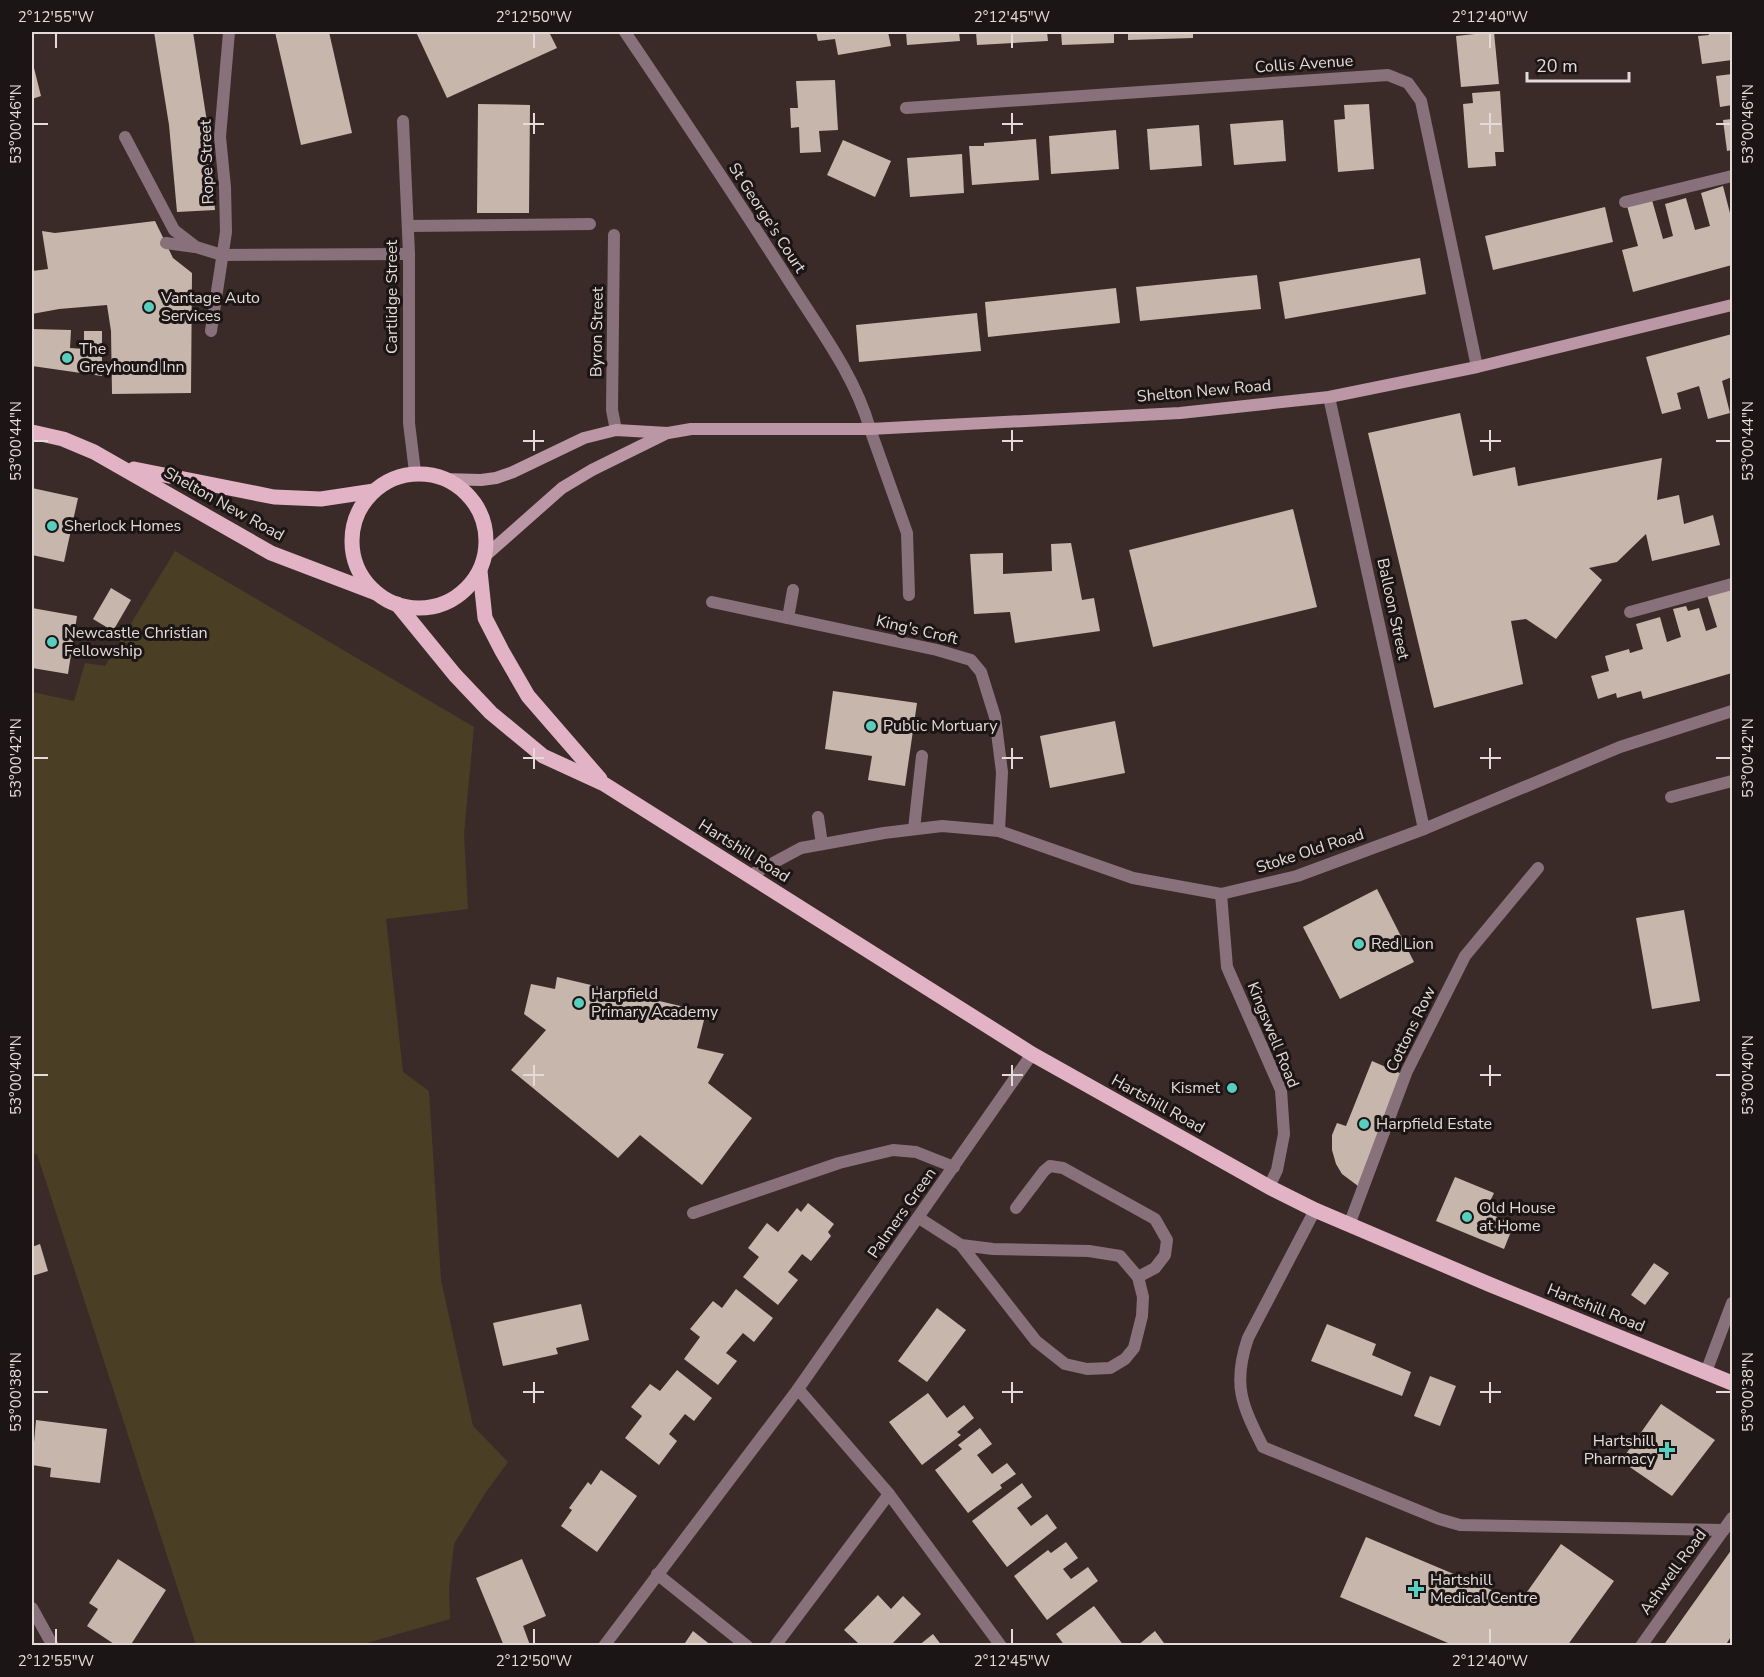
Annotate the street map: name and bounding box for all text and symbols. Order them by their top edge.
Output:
text: 2°12'55"W [18,7,95,27]
text: 2°12'50"W [496,7,573,27]
text: 2°12'45"W [974,7,1051,27]
text: 2°12'40"W [1452,7,1529,27]
scale bar [1527,45,1629,83]
street label: Collis Avenue [1254,50,1354,78]
text: 20 m [1536,54,1578,78]
text: 53°00'46"N [6,84,26,164]
text: 53°00'46"N [1738,84,1758,164]
street label: Rope Street [195,119,219,205]
street label: St George's Court [723,159,811,278]
street label: Cartlidge Street [381,240,403,354]
street label: Byron Street [585,286,609,377]
place label: Vantage Auto Services [160,287,260,327]
marker: Vantage Auto Services [142,300,156,314]
place label: The Greyhound Inn [79,338,185,378]
marker: The Greyhound Inn [60,351,74,365]
street label: Shelton New Road [1136,374,1272,408]
text: 53°00'44"N [6,401,26,481]
text: 53°00'44"N [1738,401,1758,481]
street label: Shelton New Road [160,462,288,546]
place label: Sherlock Homes [64,515,181,537]
marker: Sherlock Homes [45,519,59,533]
street label: Balloon Street [1371,556,1415,662]
street label: King's Croft [874,610,960,650]
place label: Newcastle Christian Fellowship [64,622,208,662]
marker: Newcastle Christian Fellowship [45,635,59,649]
place label: Public Mortuary [883,715,998,737]
text: 53°00'42"N [6,718,26,798]
text: 53°00'42"N [1738,718,1758,798]
marker: Public Mortuary [864,719,878,733]
street label: Hartshill Road [694,814,794,888]
street label: Stoke Old Road [1253,823,1367,879]
place label: Red Lion [1371,933,1434,955]
marker: Red Lion [1352,937,1366,951]
street label: Kingswell Road [1242,979,1304,1091]
street label: Cottons Row [1381,982,1441,1075]
place label: Harpfield Primary Academy [591,983,719,1023]
marker: Harpfield Primary Academy [572,996,586,1010]
text: 53°00'40"N [6,1035,26,1115]
text: 53°00'40"N [1738,1035,1758,1115]
street label: Hartshill Road [1107,1069,1209,1139]
place label: Kismet [1171,1077,1220,1099]
marker: Kismet [1225,1081,1239,1095]
place label: Harpfield Estate [1376,1113,1492,1135]
marker: Harpfield Estate [1357,1117,1371,1131]
street label: Palmers Green [863,1163,941,1263]
place label: Old House at Home [1479,1197,1556,1237]
marker: Old House at Home [1460,1210,1474,1224]
street label: Hartshill Road [1544,1278,1648,1338]
text: 53°00'38"N [6,1352,26,1432]
text: 53°00'38"N [1738,1352,1758,1432]
place label: Hartshill Pharmacy [1584,1430,1656,1470]
marker: Hartshill Pharmacy [1660,1443,1674,1457]
street label: Ashwell Road [1634,1525,1712,1619]
place label: Hartshill Medical Centre [1430,1569,1537,1609]
marker: Hartshill Medical Centre [1407,1580,1425,1598]
text: 2°12'55"W [18,1651,95,1671]
text: 2°12'50"W [496,1651,573,1671]
text: 2°12'45"W [974,1651,1051,1671]
text: 2°12'40"W [1452,1651,1529,1671]

